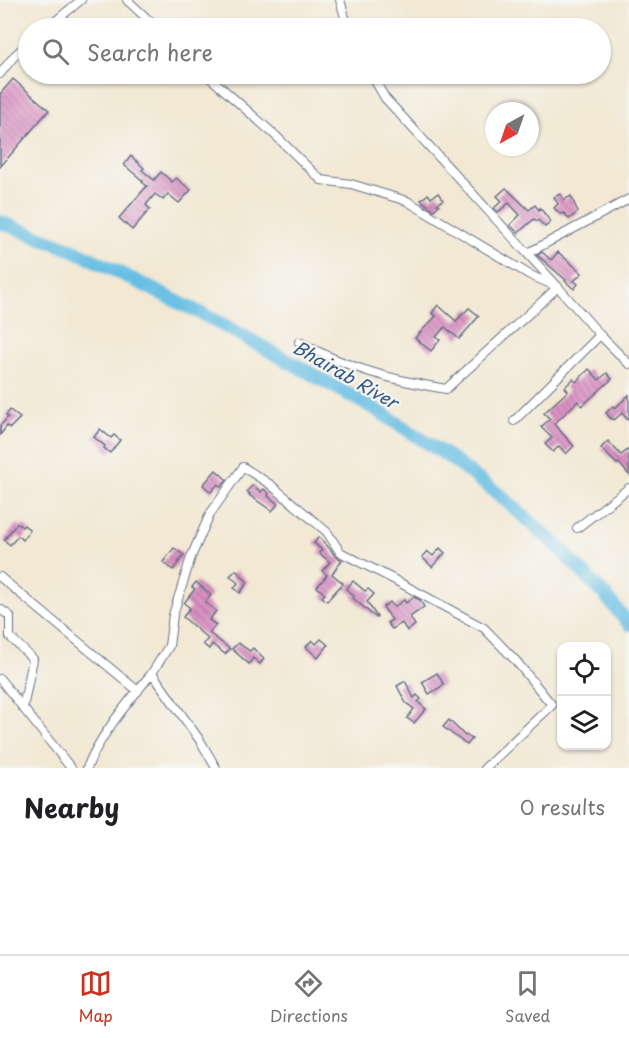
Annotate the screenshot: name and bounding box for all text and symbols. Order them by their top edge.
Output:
search box [18,18,611,84]
icon: search [39,35,72,68]
text: Search here [87,35,213,68]
north arrow [485,102,539,156]
water label: Bhairab River [289,333,406,416]
map controls [557,642,611,750]
button: locate [557,642,611,696]
button: layers [557,696,611,750]
text: Nearby [24,788,119,827]
text: 0 results [520,792,605,822]
tab: Map [79,967,113,1027]
tab: Directions [270,967,348,1027]
tab: Saved [505,967,550,1027]

